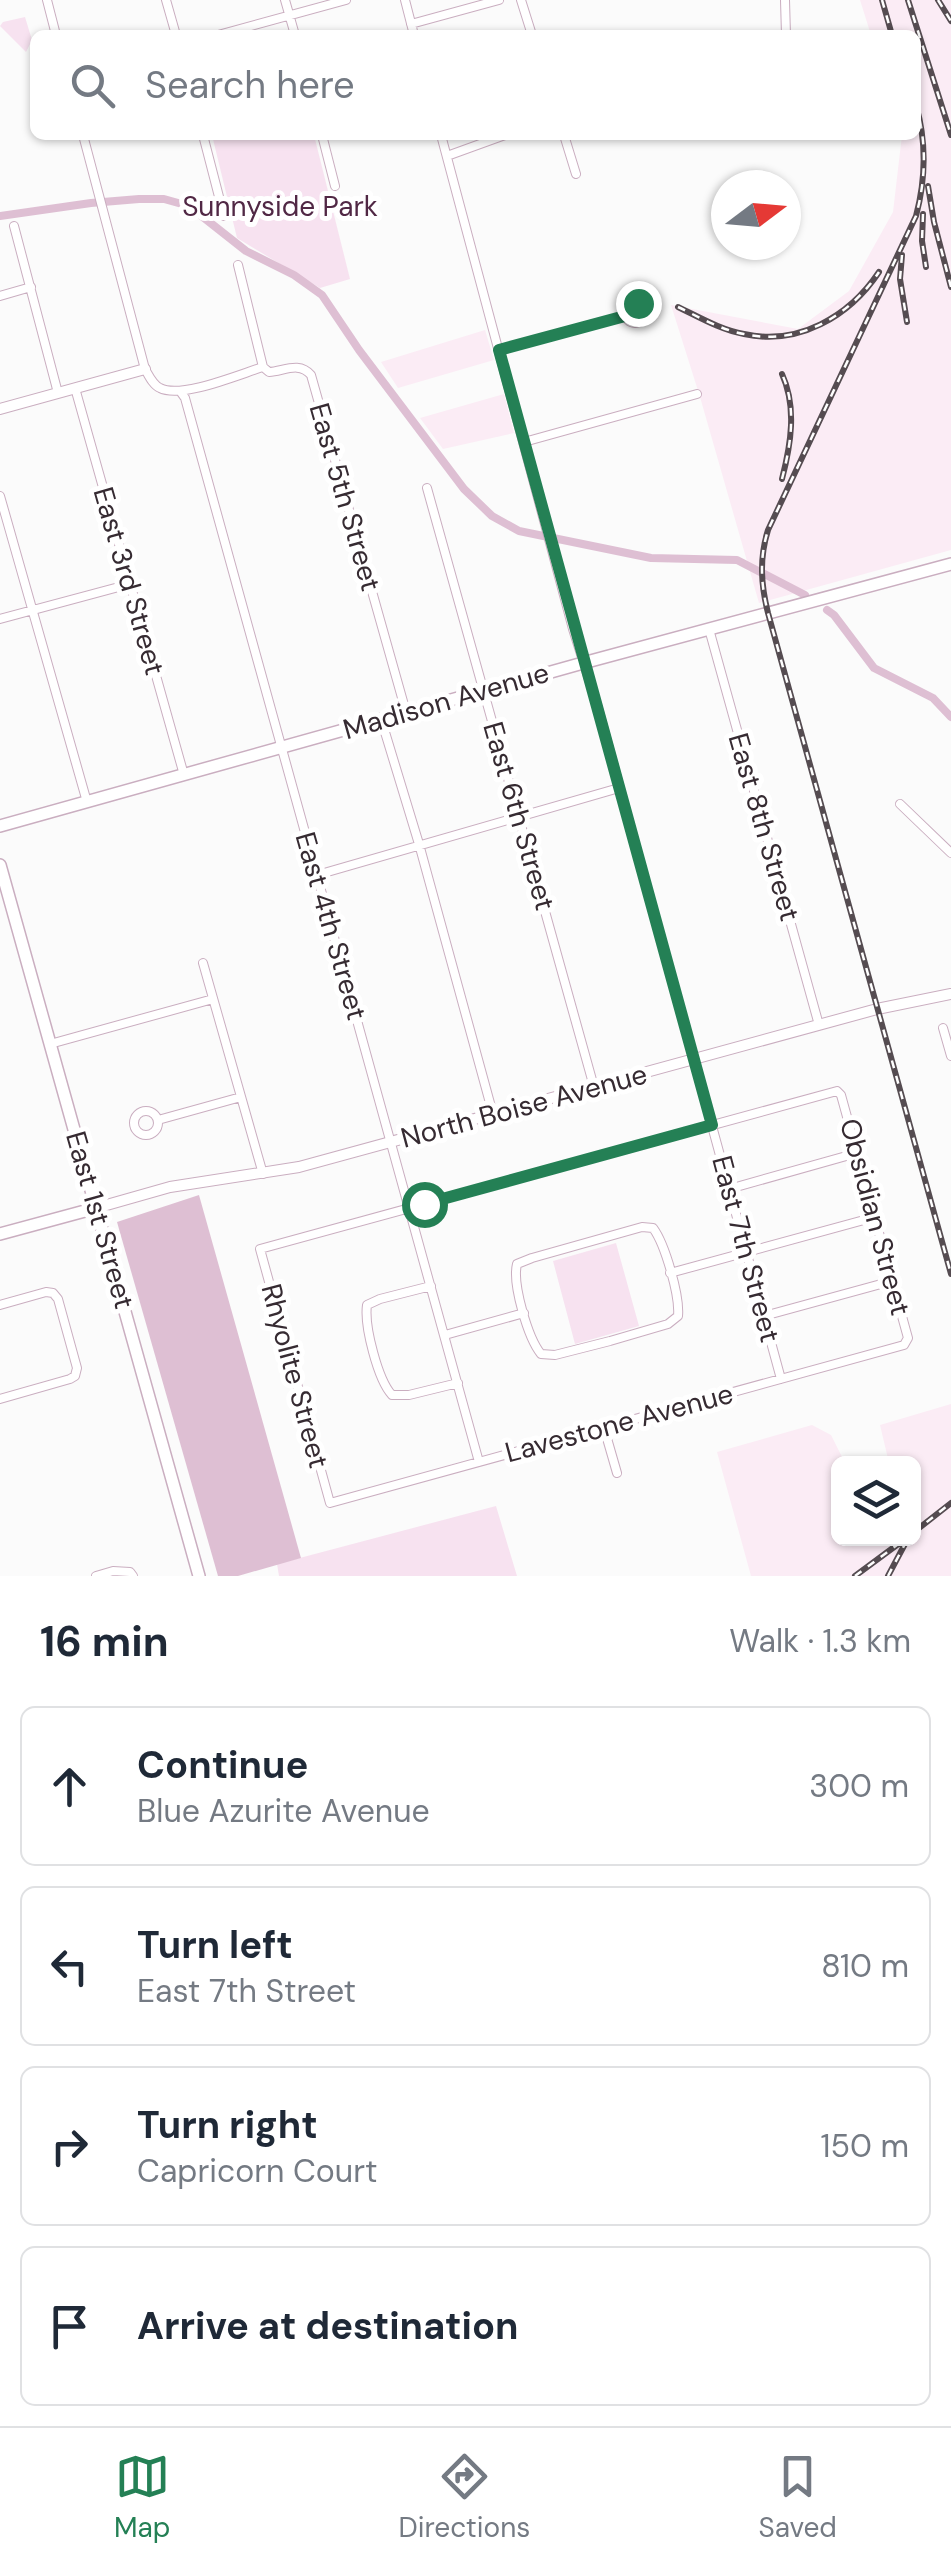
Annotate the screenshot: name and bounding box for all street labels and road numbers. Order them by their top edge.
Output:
street label: East 5th Street [300,399,390,595]
street label: East 3rd Street [85,483,173,679]
street label: Madison Avenue [339,654,553,748]
street label: East 6th Street [474,717,564,915]
street label: East 8th Street [720,729,808,925]
street label: East 4th Street [287,828,375,1024]
street label: North Boise Avenue [397,1055,651,1157]
street label: Obsidian Street [831,1114,919,1320]
street label: East 1st Street [57,1127,143,1313]
street label: East 7th Street [703,1152,789,1346]
street label: Rhyolite Street [253,1280,337,1472]
street label: Lavestone Avenue [501,1375,737,1471]

